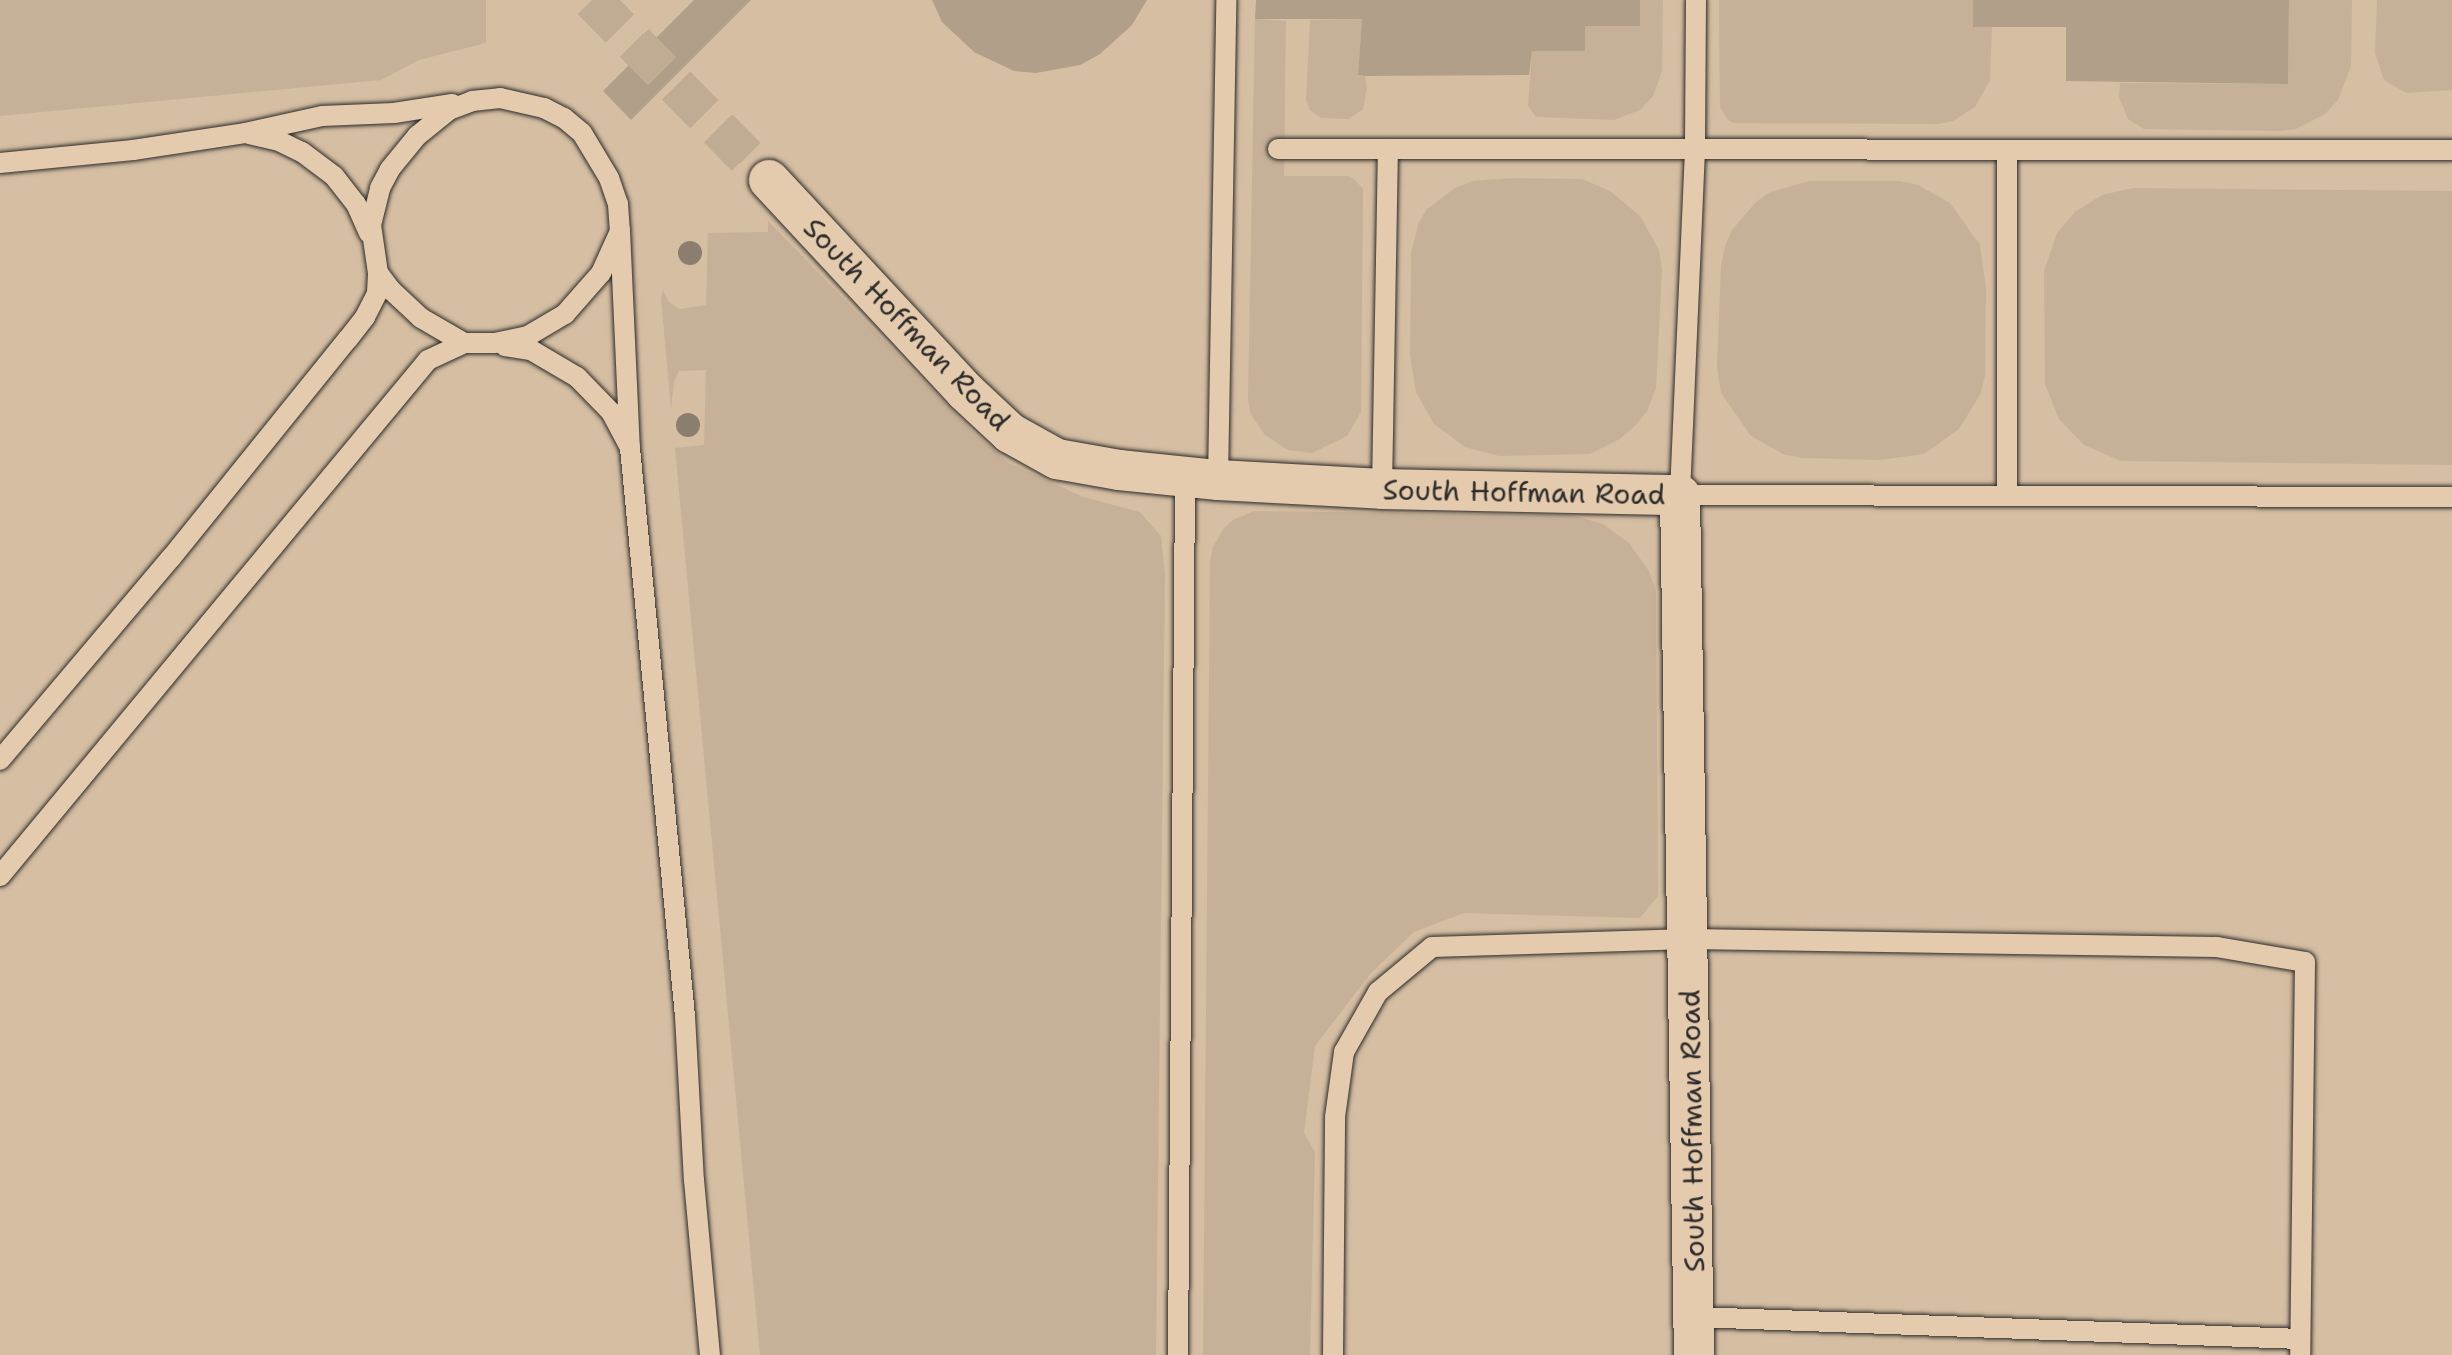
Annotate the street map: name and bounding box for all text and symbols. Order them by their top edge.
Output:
street label: South Hoffman Road [797,211,1017,437]
street label: South Hoffman Road [1382,473,1666,511]
street label: South Hoffman Road [1673,989,1711,1273]

